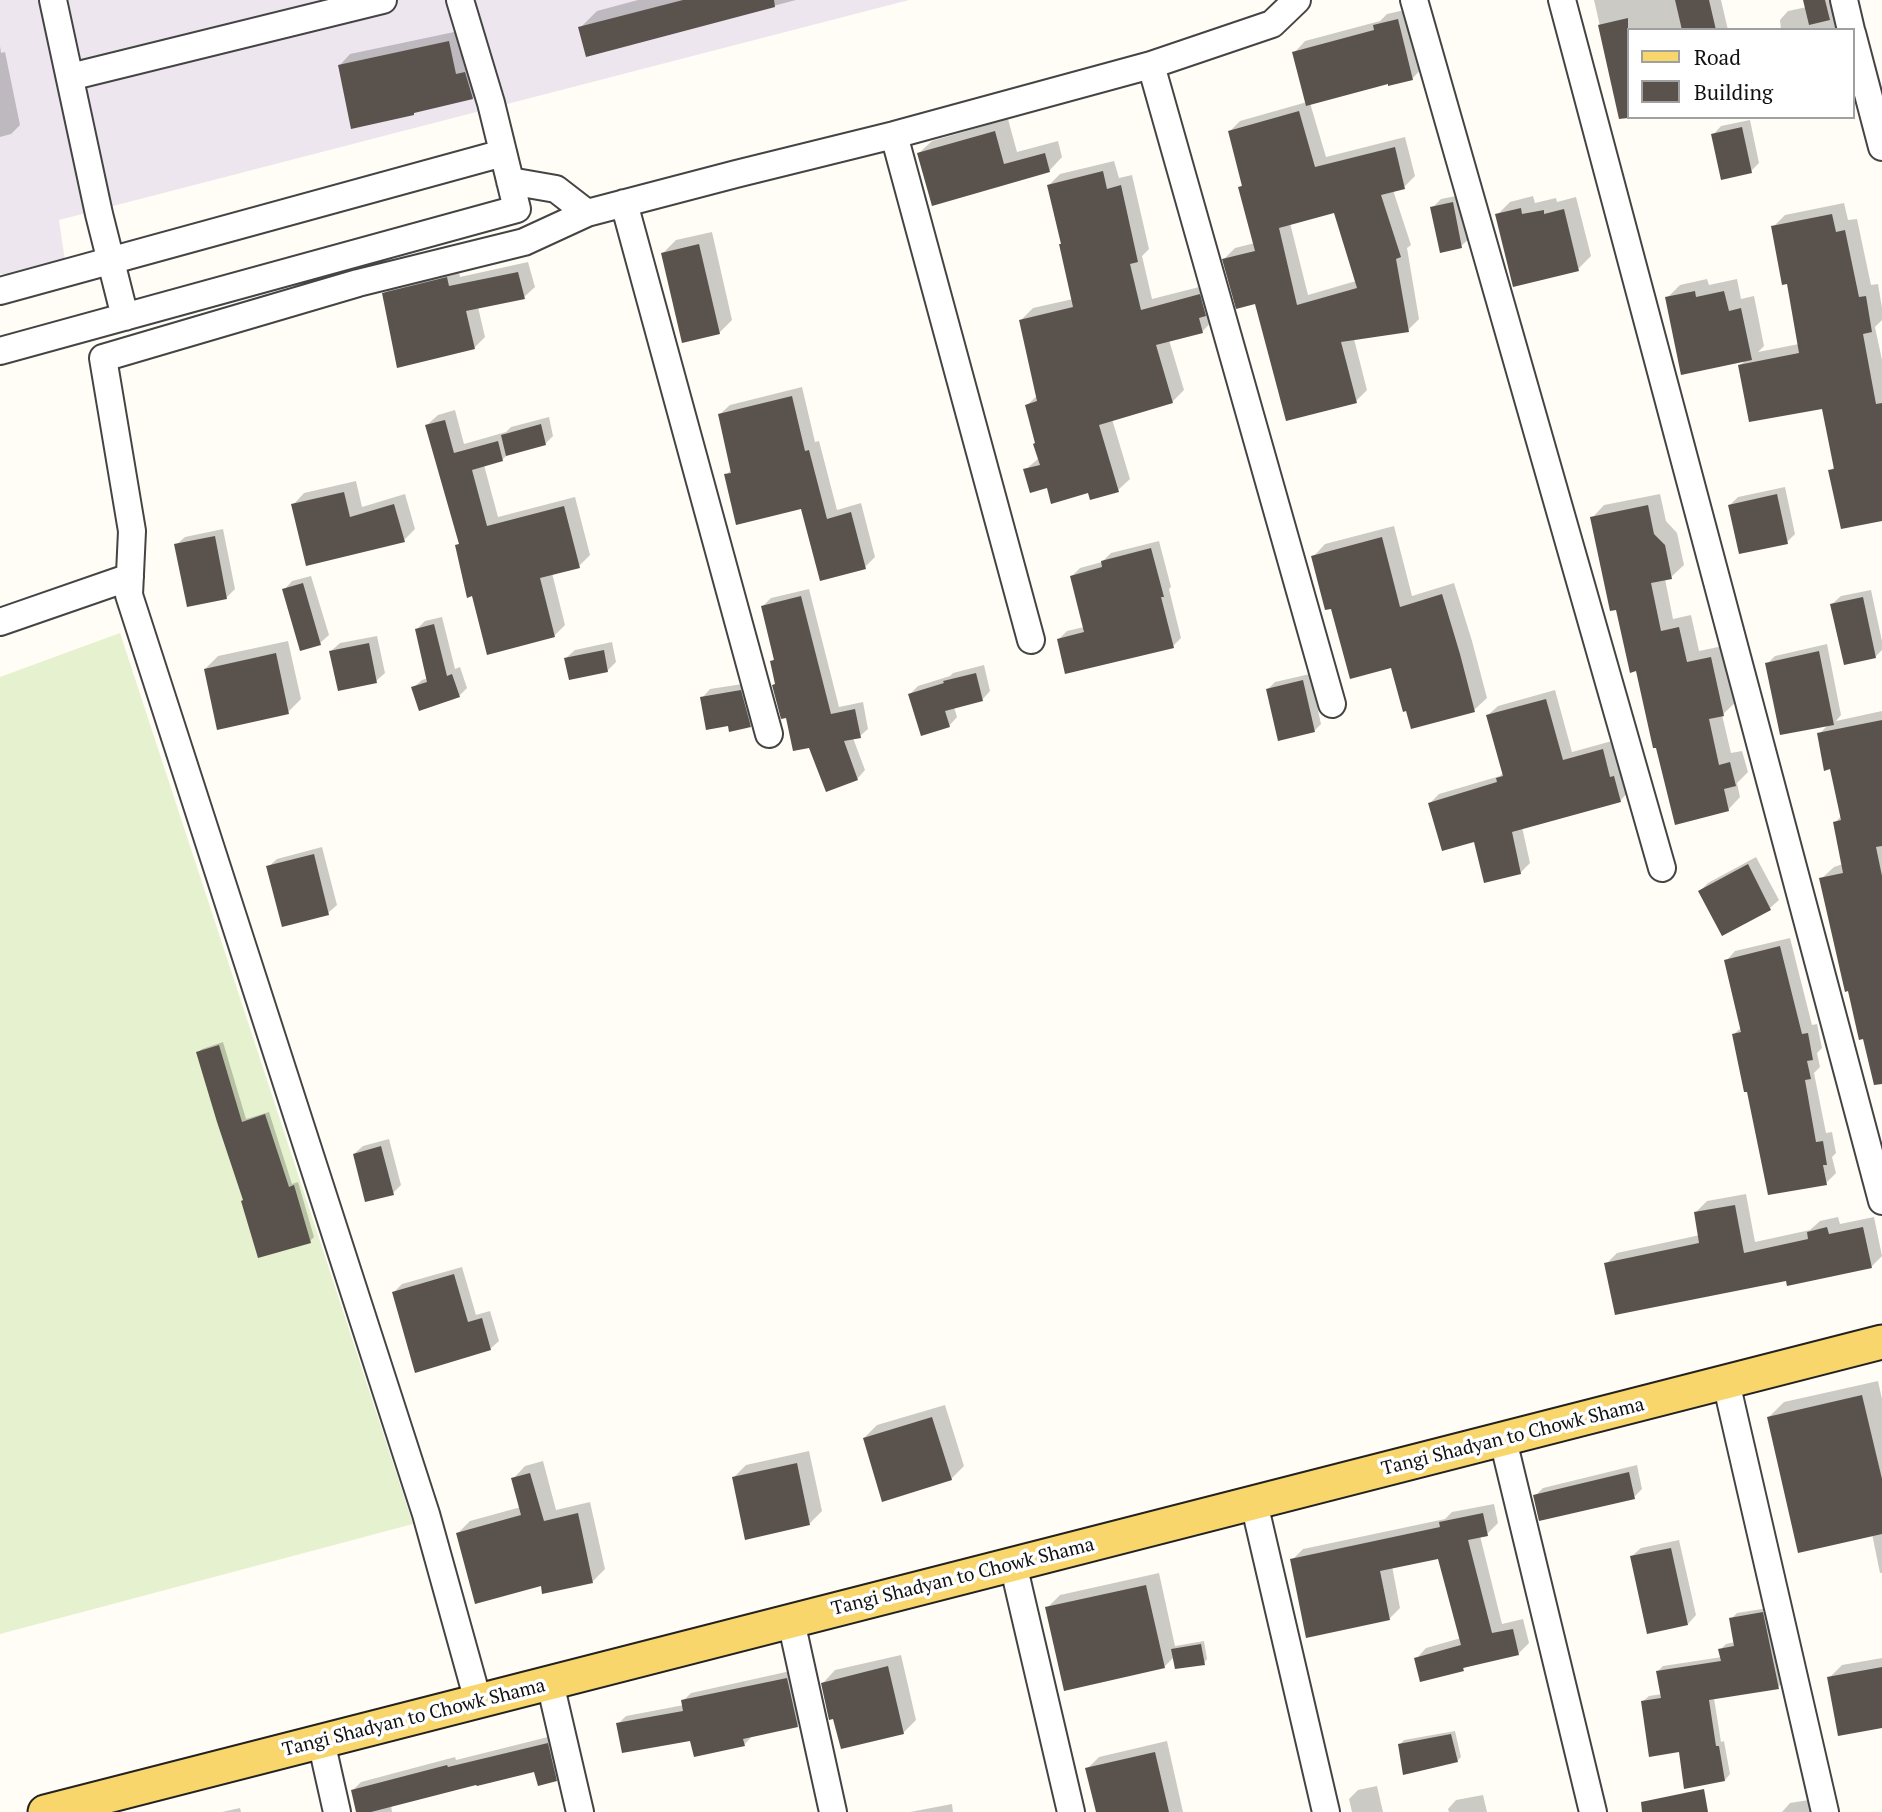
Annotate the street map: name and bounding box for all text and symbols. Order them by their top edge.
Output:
legend [1626,28,1854,119]
text: Road [1694,43,1741,71]
text: Building [1694,78,1773,106]
street label: Tangi Shadyan to Chowk Shama [1379,1393,1647,1481]
street label: Tangi Shadyan to Chowk Shama [829,1533,1097,1621]
street label: Tangi Shadyan to Chowk Shama [280,1674,548,1762]

